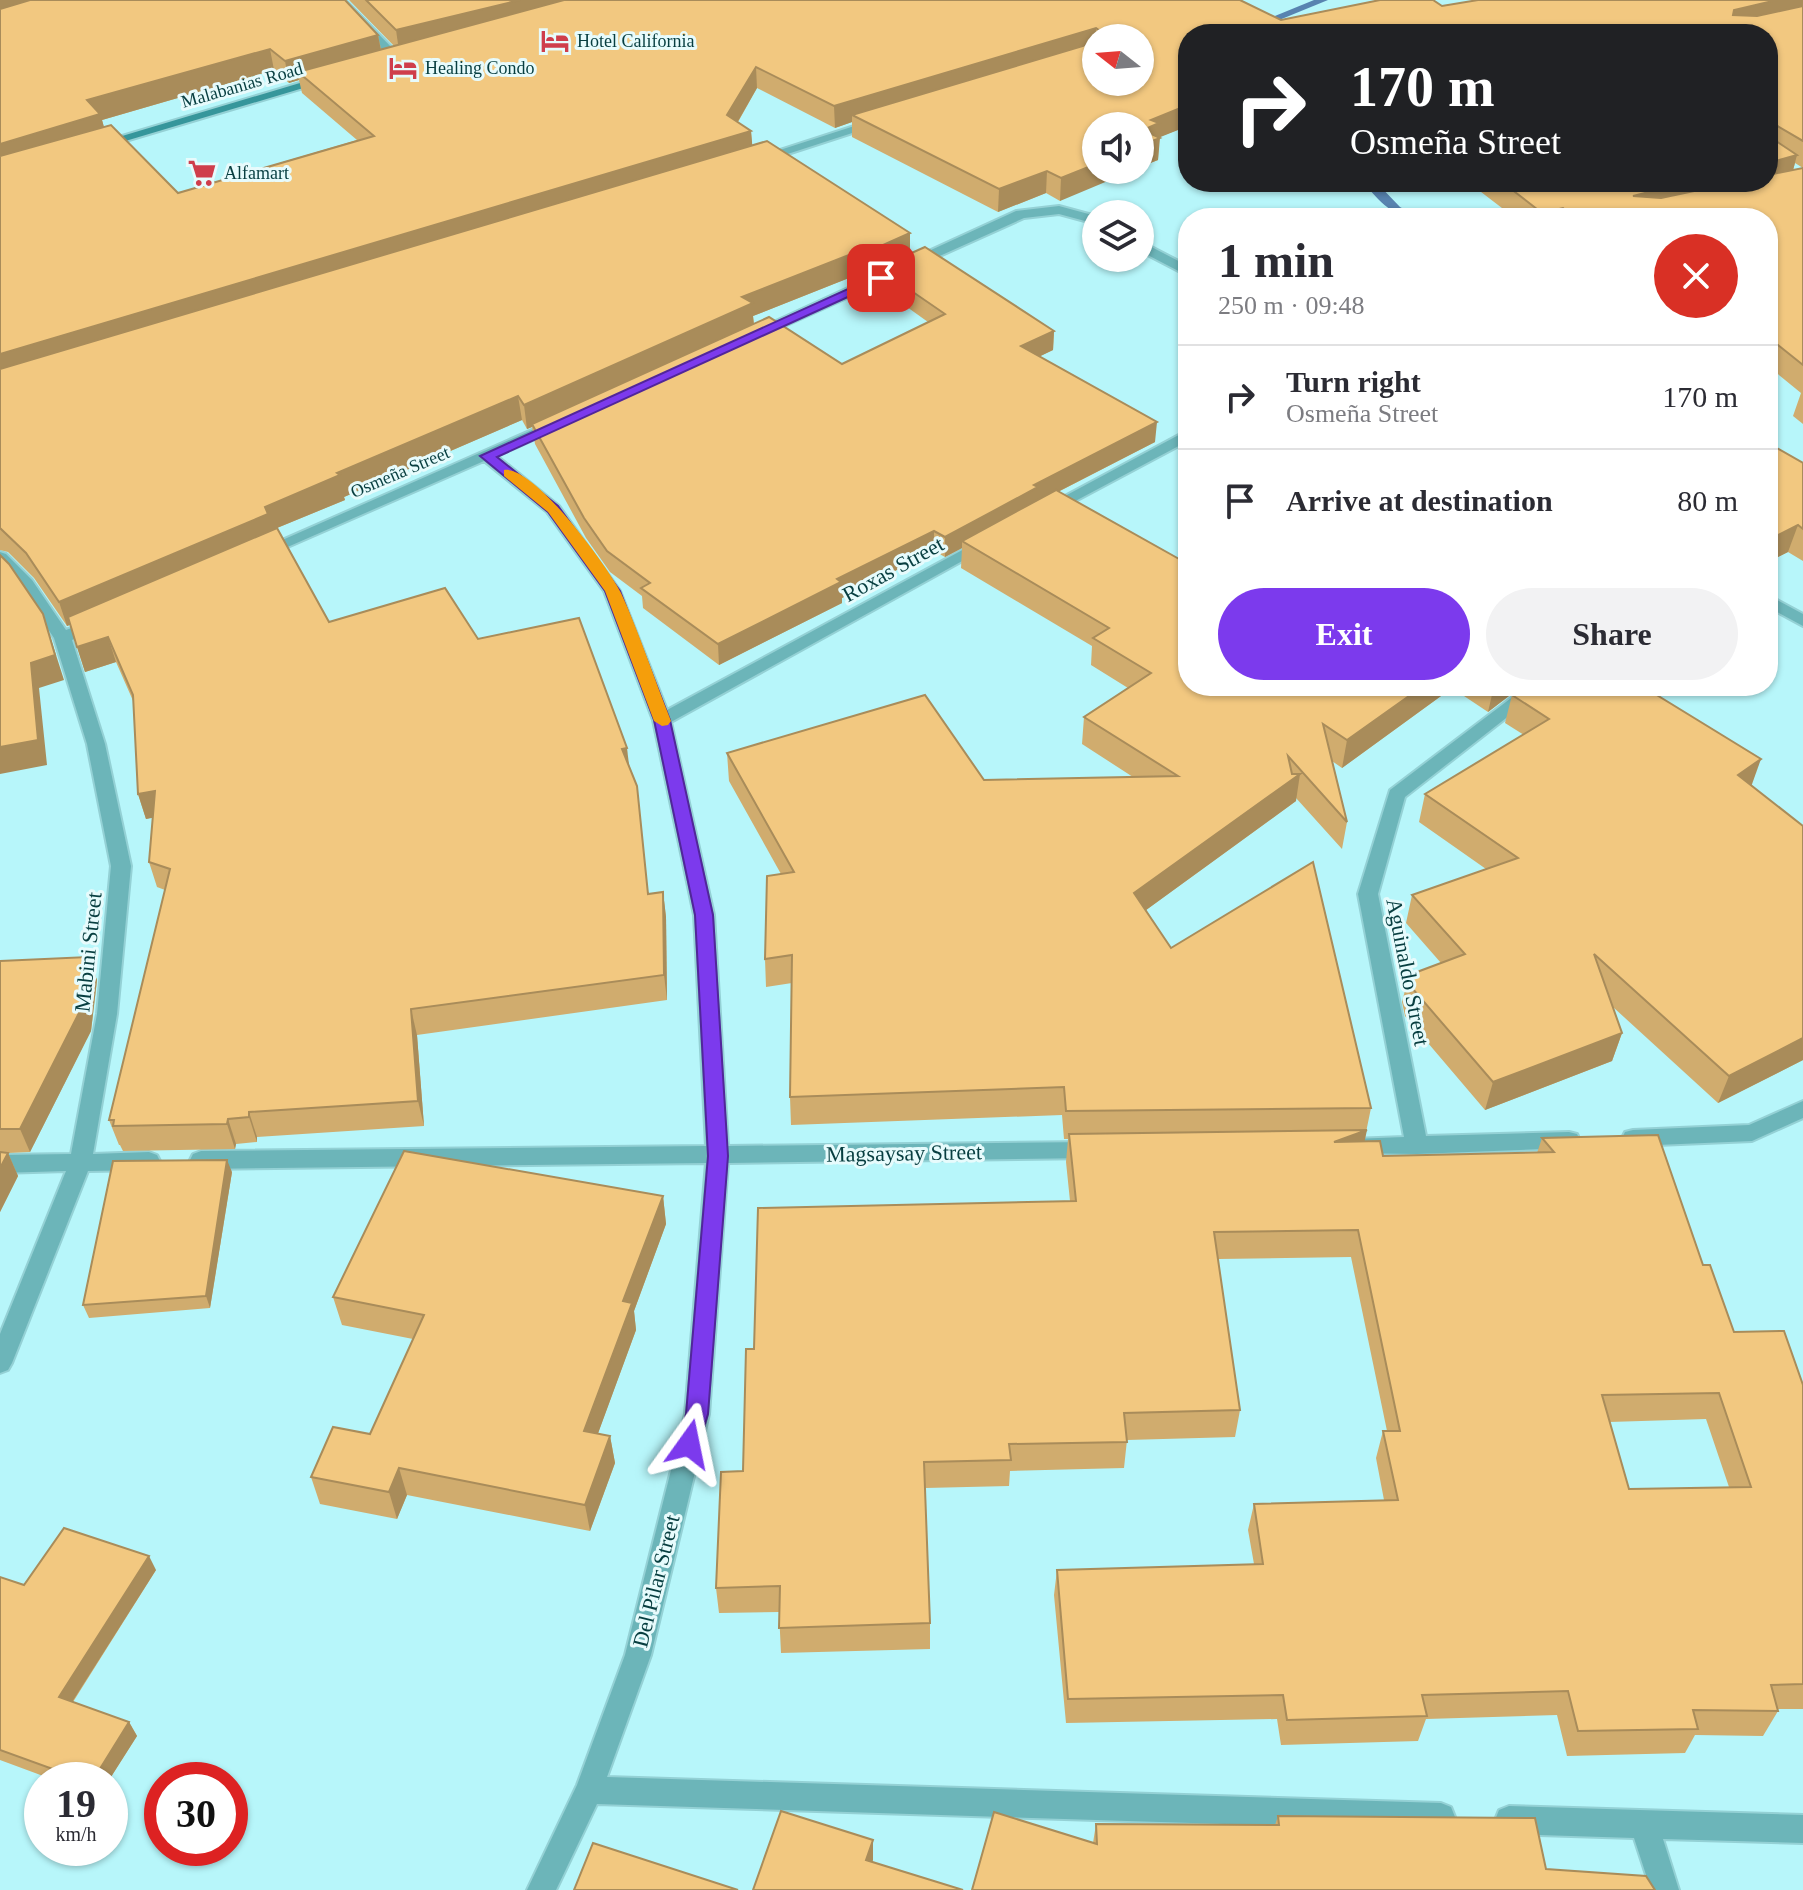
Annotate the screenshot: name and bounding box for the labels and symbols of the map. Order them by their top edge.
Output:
north arrow [1082,24,1154,96]
hotel icon: Hotel California [540,26,570,56]
place label: Hotel California [577,31,694,51]
hotel icon: Healing Condo [388,53,418,83]
street label: Malabanias Road [179,58,305,112]
place label: Healing Condo [425,58,535,78]
supermarket icon: Alfamart [187,158,217,188]
place label: Alfamart [224,163,289,183]
pin [847,244,915,312]
street label: Osmeña Street [348,442,452,502]
street label: Roxas Street [838,531,948,607]
street label: Mabini Street [69,891,107,1013]
street label: Aguinaldo Street [1381,896,1435,1048]
street label: Magsaysay Street [826,1139,982,1167]
position arrow [647,1402,731,1486]
street label: Del Pilar Street [627,1512,685,1650]
speed limit sign: 30 [144,1762,248,1866]

